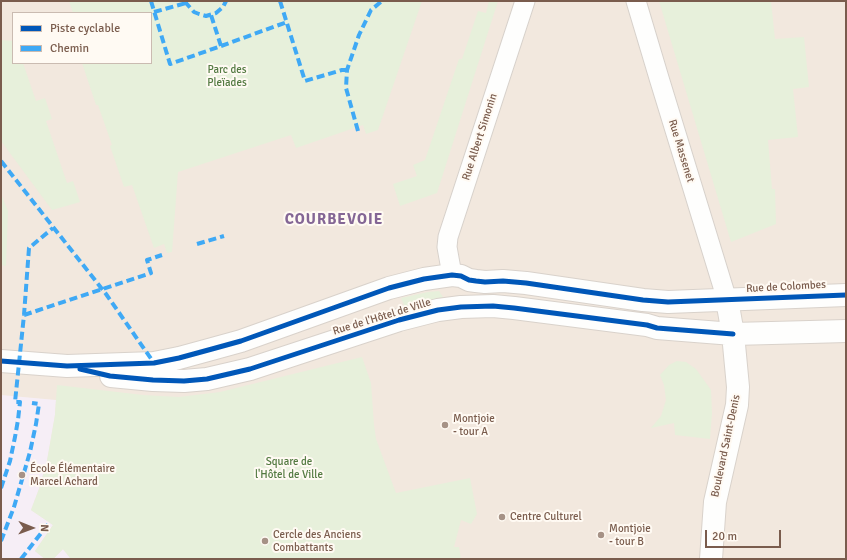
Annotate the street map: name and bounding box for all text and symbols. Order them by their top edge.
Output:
legend [12,12,152,64]
text: Piste cyclable [50,21,120,36]
text: Chemin [50,41,89,56]
park label: Parc des Pleïades [207,63,247,89]
street label: Rue Albert Simonin [460,92,500,182]
street label: Rue Massenet [665,118,697,184]
district label: COURBEVOIE [285,211,383,229]
street label: Rue de Colombes [746,278,826,296]
street label: Rue de l'Hôtel de Ville [331,296,433,338]
street label: Boulevard Saint-Denis [709,394,743,498]
place label: Montjoie - tour A [453,412,495,438]
marker: Montjoie - tour A [440,420,450,430]
park label: Square de l'Hôtel de Ville [255,455,323,481]
place label: École Élémentaire Marcel Achard [30,462,115,488]
marker: École Élémentaire Marcel Achard [17,470,27,480]
north arrow [12,508,52,548]
place label: Centre Culturel [510,510,582,524]
marker: Centre Culturel [497,512,507,522]
place label: Montjoie - tour B [609,522,651,548]
scale bar [707,522,783,548]
text: N [38,524,51,532]
place label: Cercle des Anciens Combattants [273,528,361,554]
text: 20 m [712,529,737,544]
marker: Montjoie - tour B [596,530,606,540]
marker: Cercle des Anciens Combattants [260,536,270,546]

